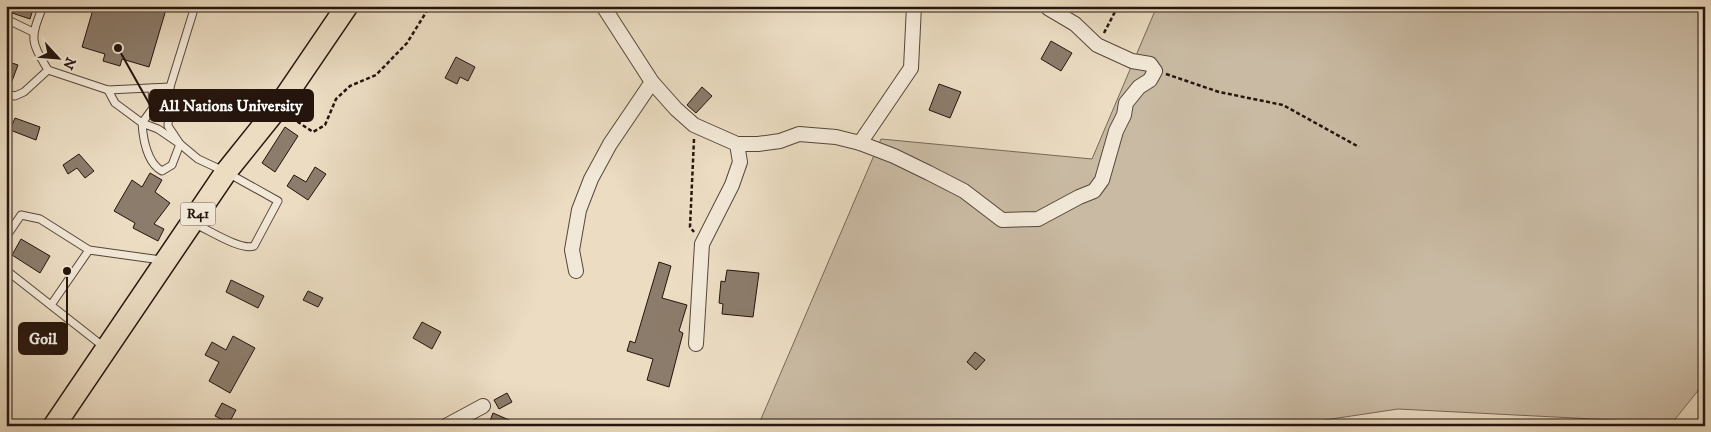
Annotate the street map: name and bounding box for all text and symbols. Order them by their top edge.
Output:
north arrow [32,32,82,82]
text: N [58,54,79,73]
callout: All Nations University [150,90,313,121]
text: All Nations University [158,96,303,116]
road number: R41 [180,202,216,225]
callout: Goil [19,323,67,354]
text: Goil [29,329,58,349]

